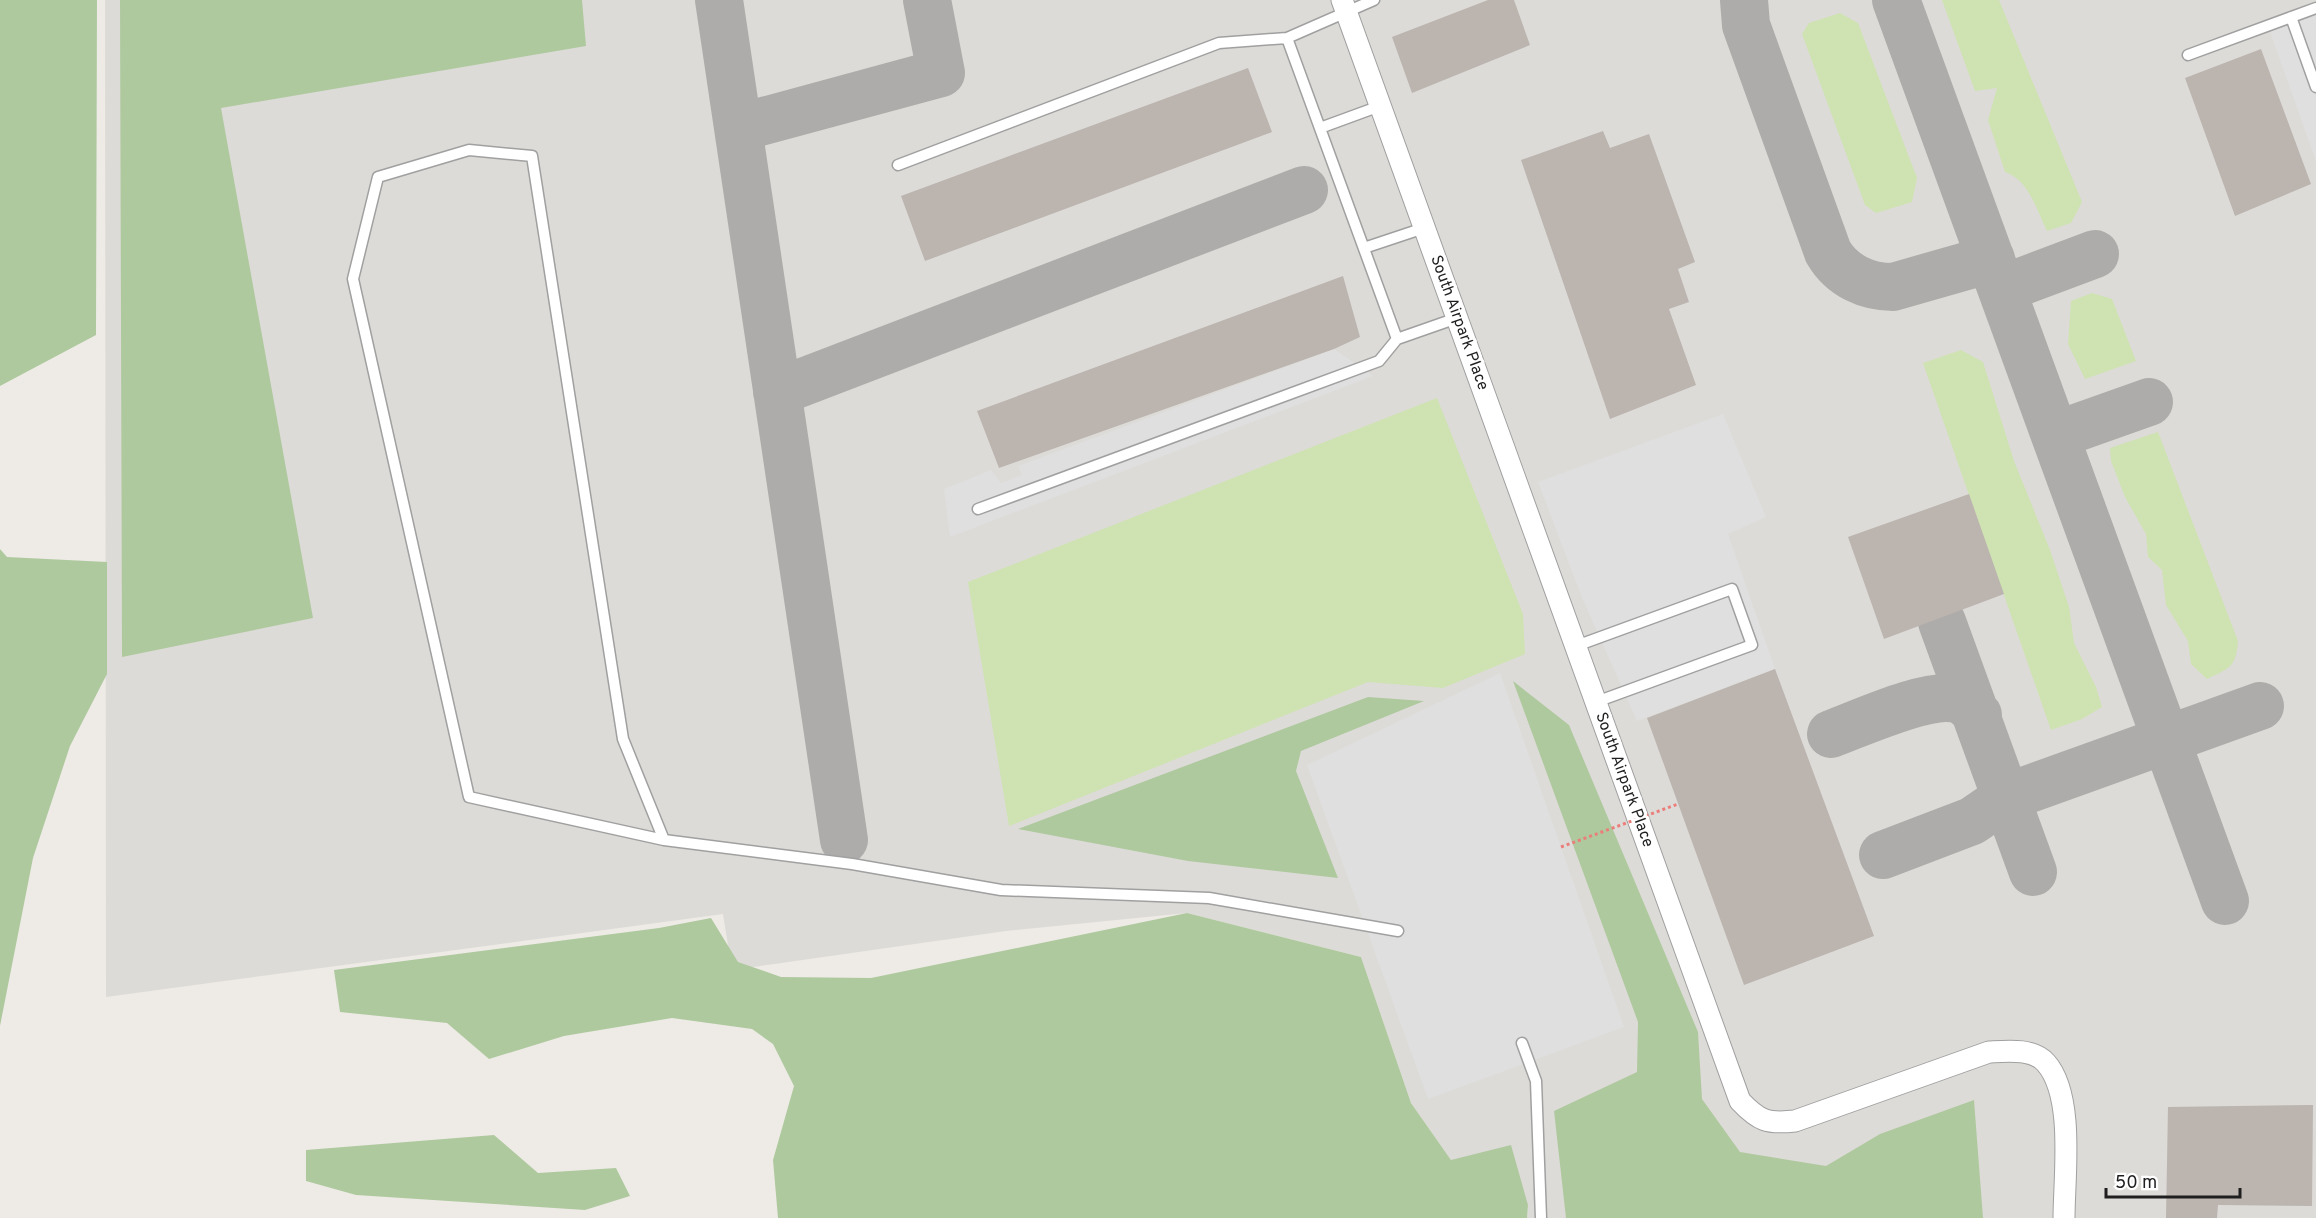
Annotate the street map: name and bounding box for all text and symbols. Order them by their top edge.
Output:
street label: South Airpark Place [1425,253,1493,393]
street label: South Airpark Place [1590,710,1658,850]
scale bar [2106,1161,2240,1199]
text: 50 m [2115,1172,2157,1195]

